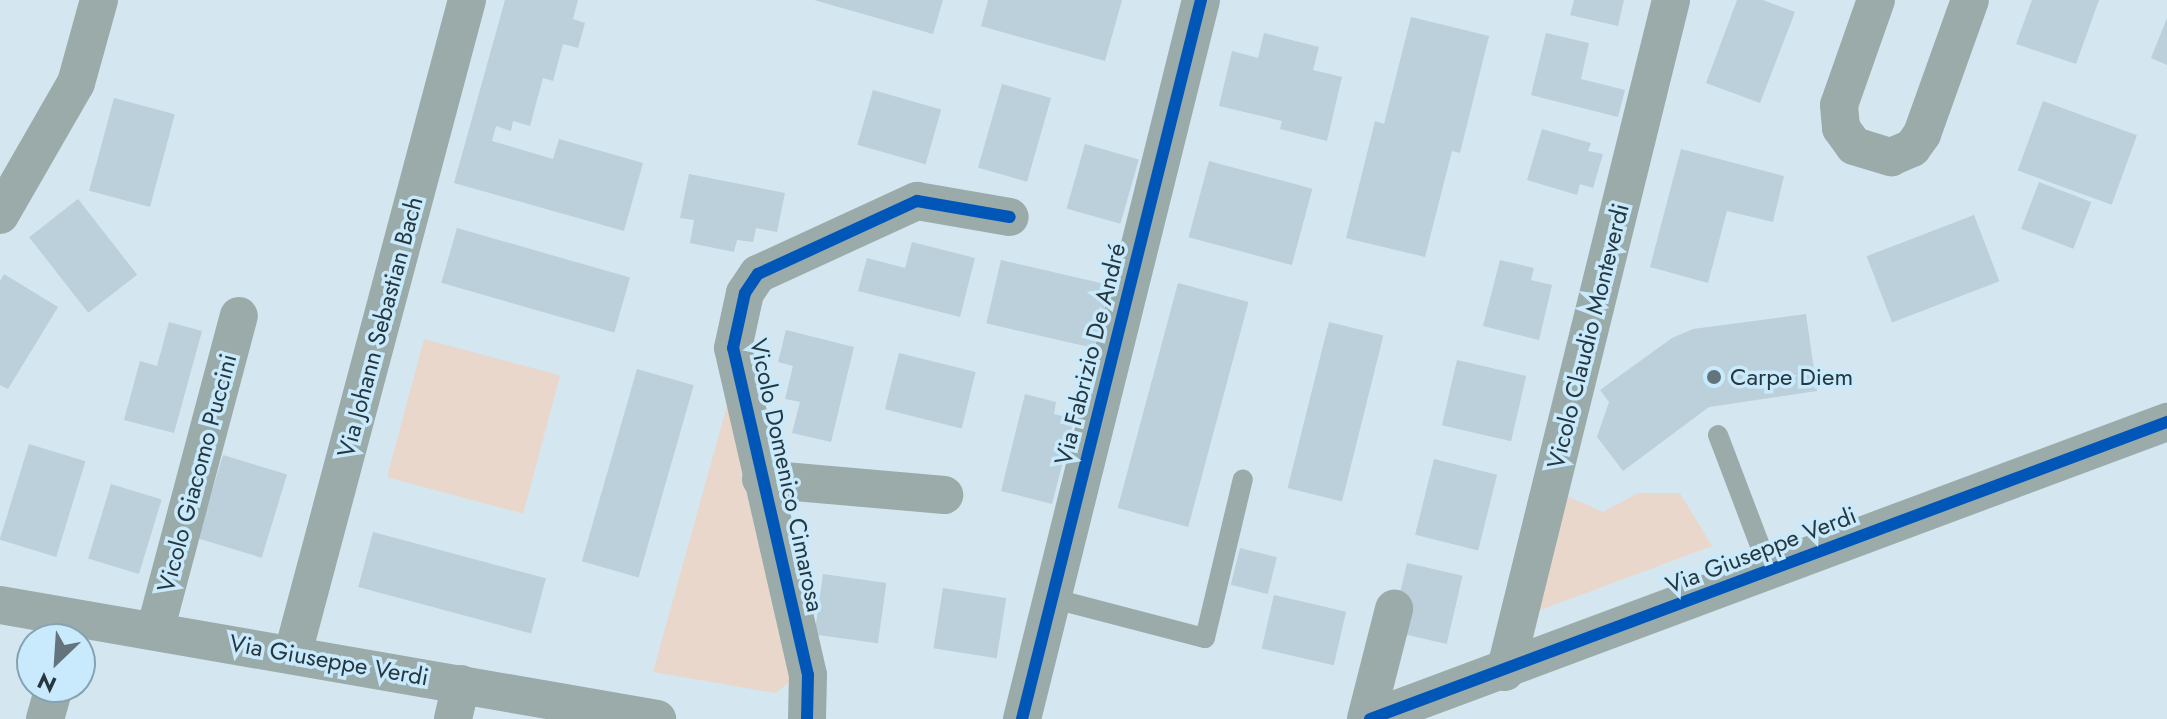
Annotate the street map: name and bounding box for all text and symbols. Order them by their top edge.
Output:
street label: Via Johann Sebastian Bach [331,193,429,461]
street label: Vicolo Claudio Monteverdi [1541,200,1635,472]
street label: Via Fabrizio De André [1048,240,1132,468]
street label: Vicolo Domenico Cimarosa [744,336,830,614]
street label: Vicolo Giacomo Puccini [151,351,243,595]
place label: Carpe Diem [1730,363,1853,391]
marker: Carpe Diem [1705,368,1723,386]
street label: Via Giuseppe Verdi [1662,500,1860,600]
north arrow [16,623,96,703]
street label: Via Giuseppe Verdi [227,628,431,692]
text: N [32,665,61,701]

